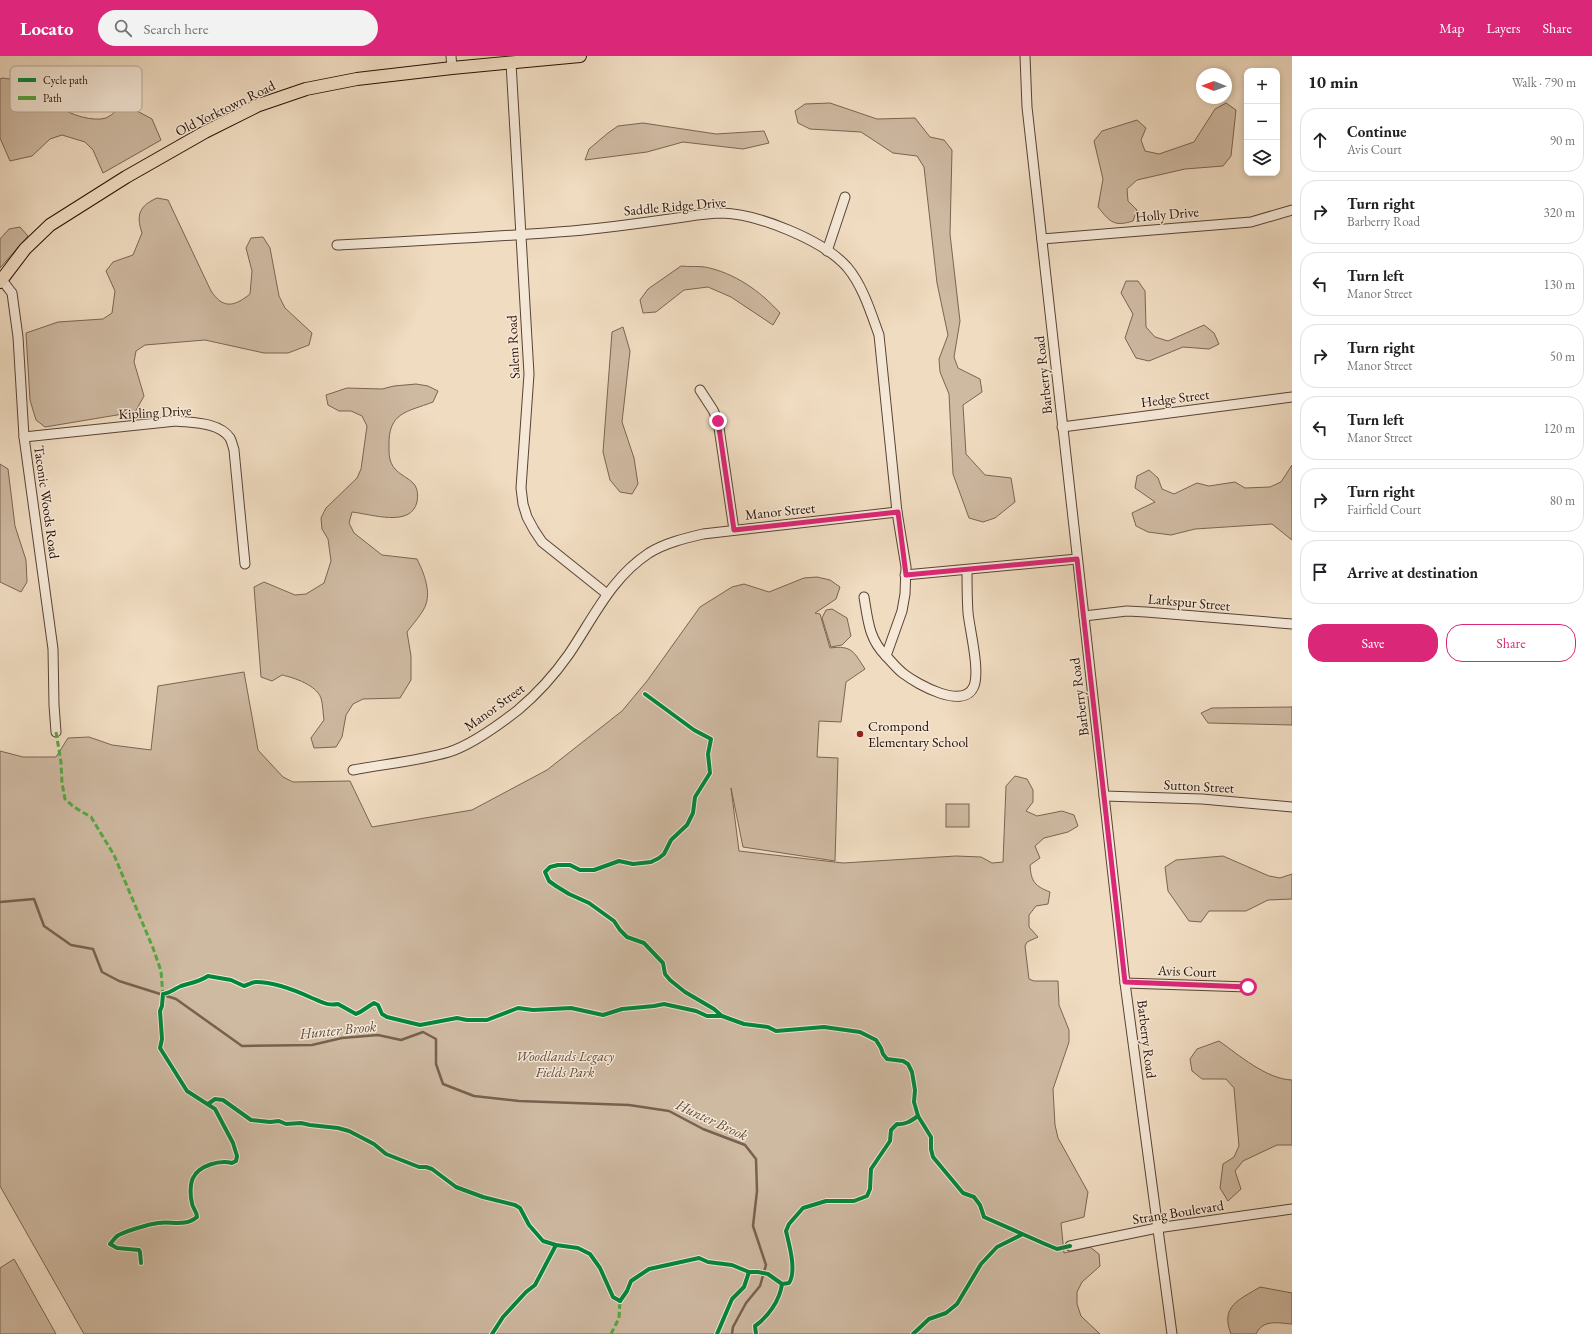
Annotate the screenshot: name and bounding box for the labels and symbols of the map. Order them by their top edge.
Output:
legend [10,66,142,112]
north arrow [1196,68,1232,104]
text: Cycle path [43,73,88,87]
street label: Old Yorktown Road [172,76,279,140]
text: Path [43,91,62,105]
street label: Saddle Ridge Drive [623,193,727,219]
street label: Holly Drive [1135,202,1200,226]
street label: Salem Road [502,314,524,379]
street label: Barberry Road [1030,334,1056,415]
street label: Hedge Street [1140,385,1211,411]
street label: Kipling Drive [118,401,192,423]
route end [709,412,727,430]
street label: Taconic Woods Road [30,444,64,561]
street label: Manor Street [744,498,817,524]
street label: Larkspur Street [1147,589,1231,615]
street label: Barberry Road [1065,656,1093,737]
street label: Manor Street [460,679,528,735]
place label: Crompond Elementary School [868,717,969,751]
marker: Crompond Elementary School [855,729,865,739]
street label: Sutton Street [1163,775,1235,797]
street label: Avis Court [1156,961,1217,981]
route start [1239,978,1257,996]
street label: Barberry Road [1133,999,1161,1080]
water label: Hunter Brook [298,1016,377,1043]
park label: Woodlands Legacy Fields Park [516,1047,614,1081]
water label: Hunter Brook [672,1094,751,1144]
street label: Strang Boulevard [1131,1196,1226,1228]

